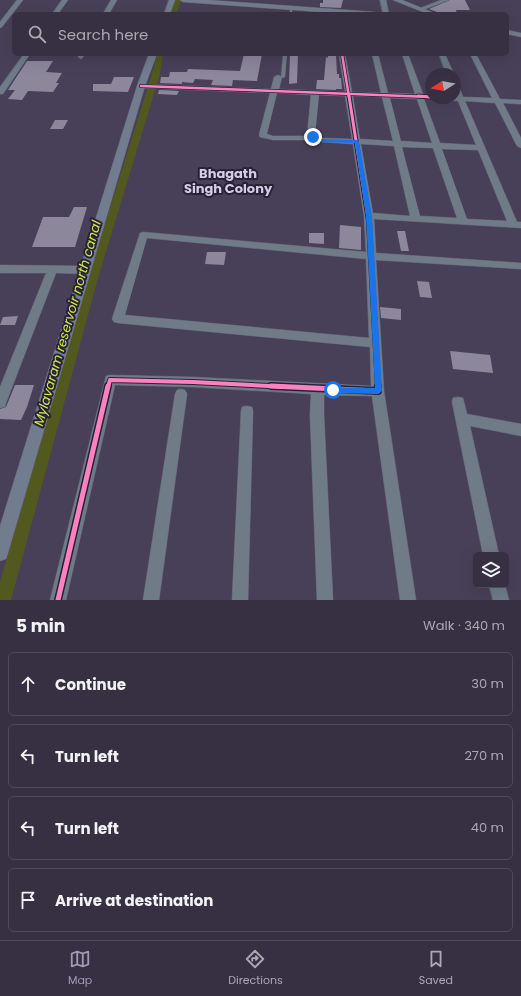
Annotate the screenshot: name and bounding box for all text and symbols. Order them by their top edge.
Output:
search box [12,12,509,56]
icon: search [26,23,48,45]
text: Search here [58,24,148,45]
north arrow [425,68,461,104]
route end [304,128,322,146]
district label: Bhagath Singh Colony [184,164,273,198]
water label: Mylavaram reservoir north canal [29,217,106,428]
route start [324,381,342,399]
map controls [473,552,509,588]
button: layers [473,552,509,588]
text: 5 min [16,614,65,638]
text: Walk · 340 m [423,616,505,635]
icon: ahead [17,673,39,695]
text: Continue [55,674,126,695]
text: 30 m [471,674,504,693]
icon: left [17,745,39,767]
text: Turn left [55,746,119,767]
text: 270 m [464,746,504,765]
icon: left [17,817,39,839]
text: Turn left [55,818,119,839]
text: 40 m [471,818,504,837]
icon: arrive [17,889,39,911]
text: Arrive at destination [55,890,213,911]
tab: Map [68,948,92,989]
tab: Directions [228,948,283,989]
tab: Saved [419,948,453,989]

